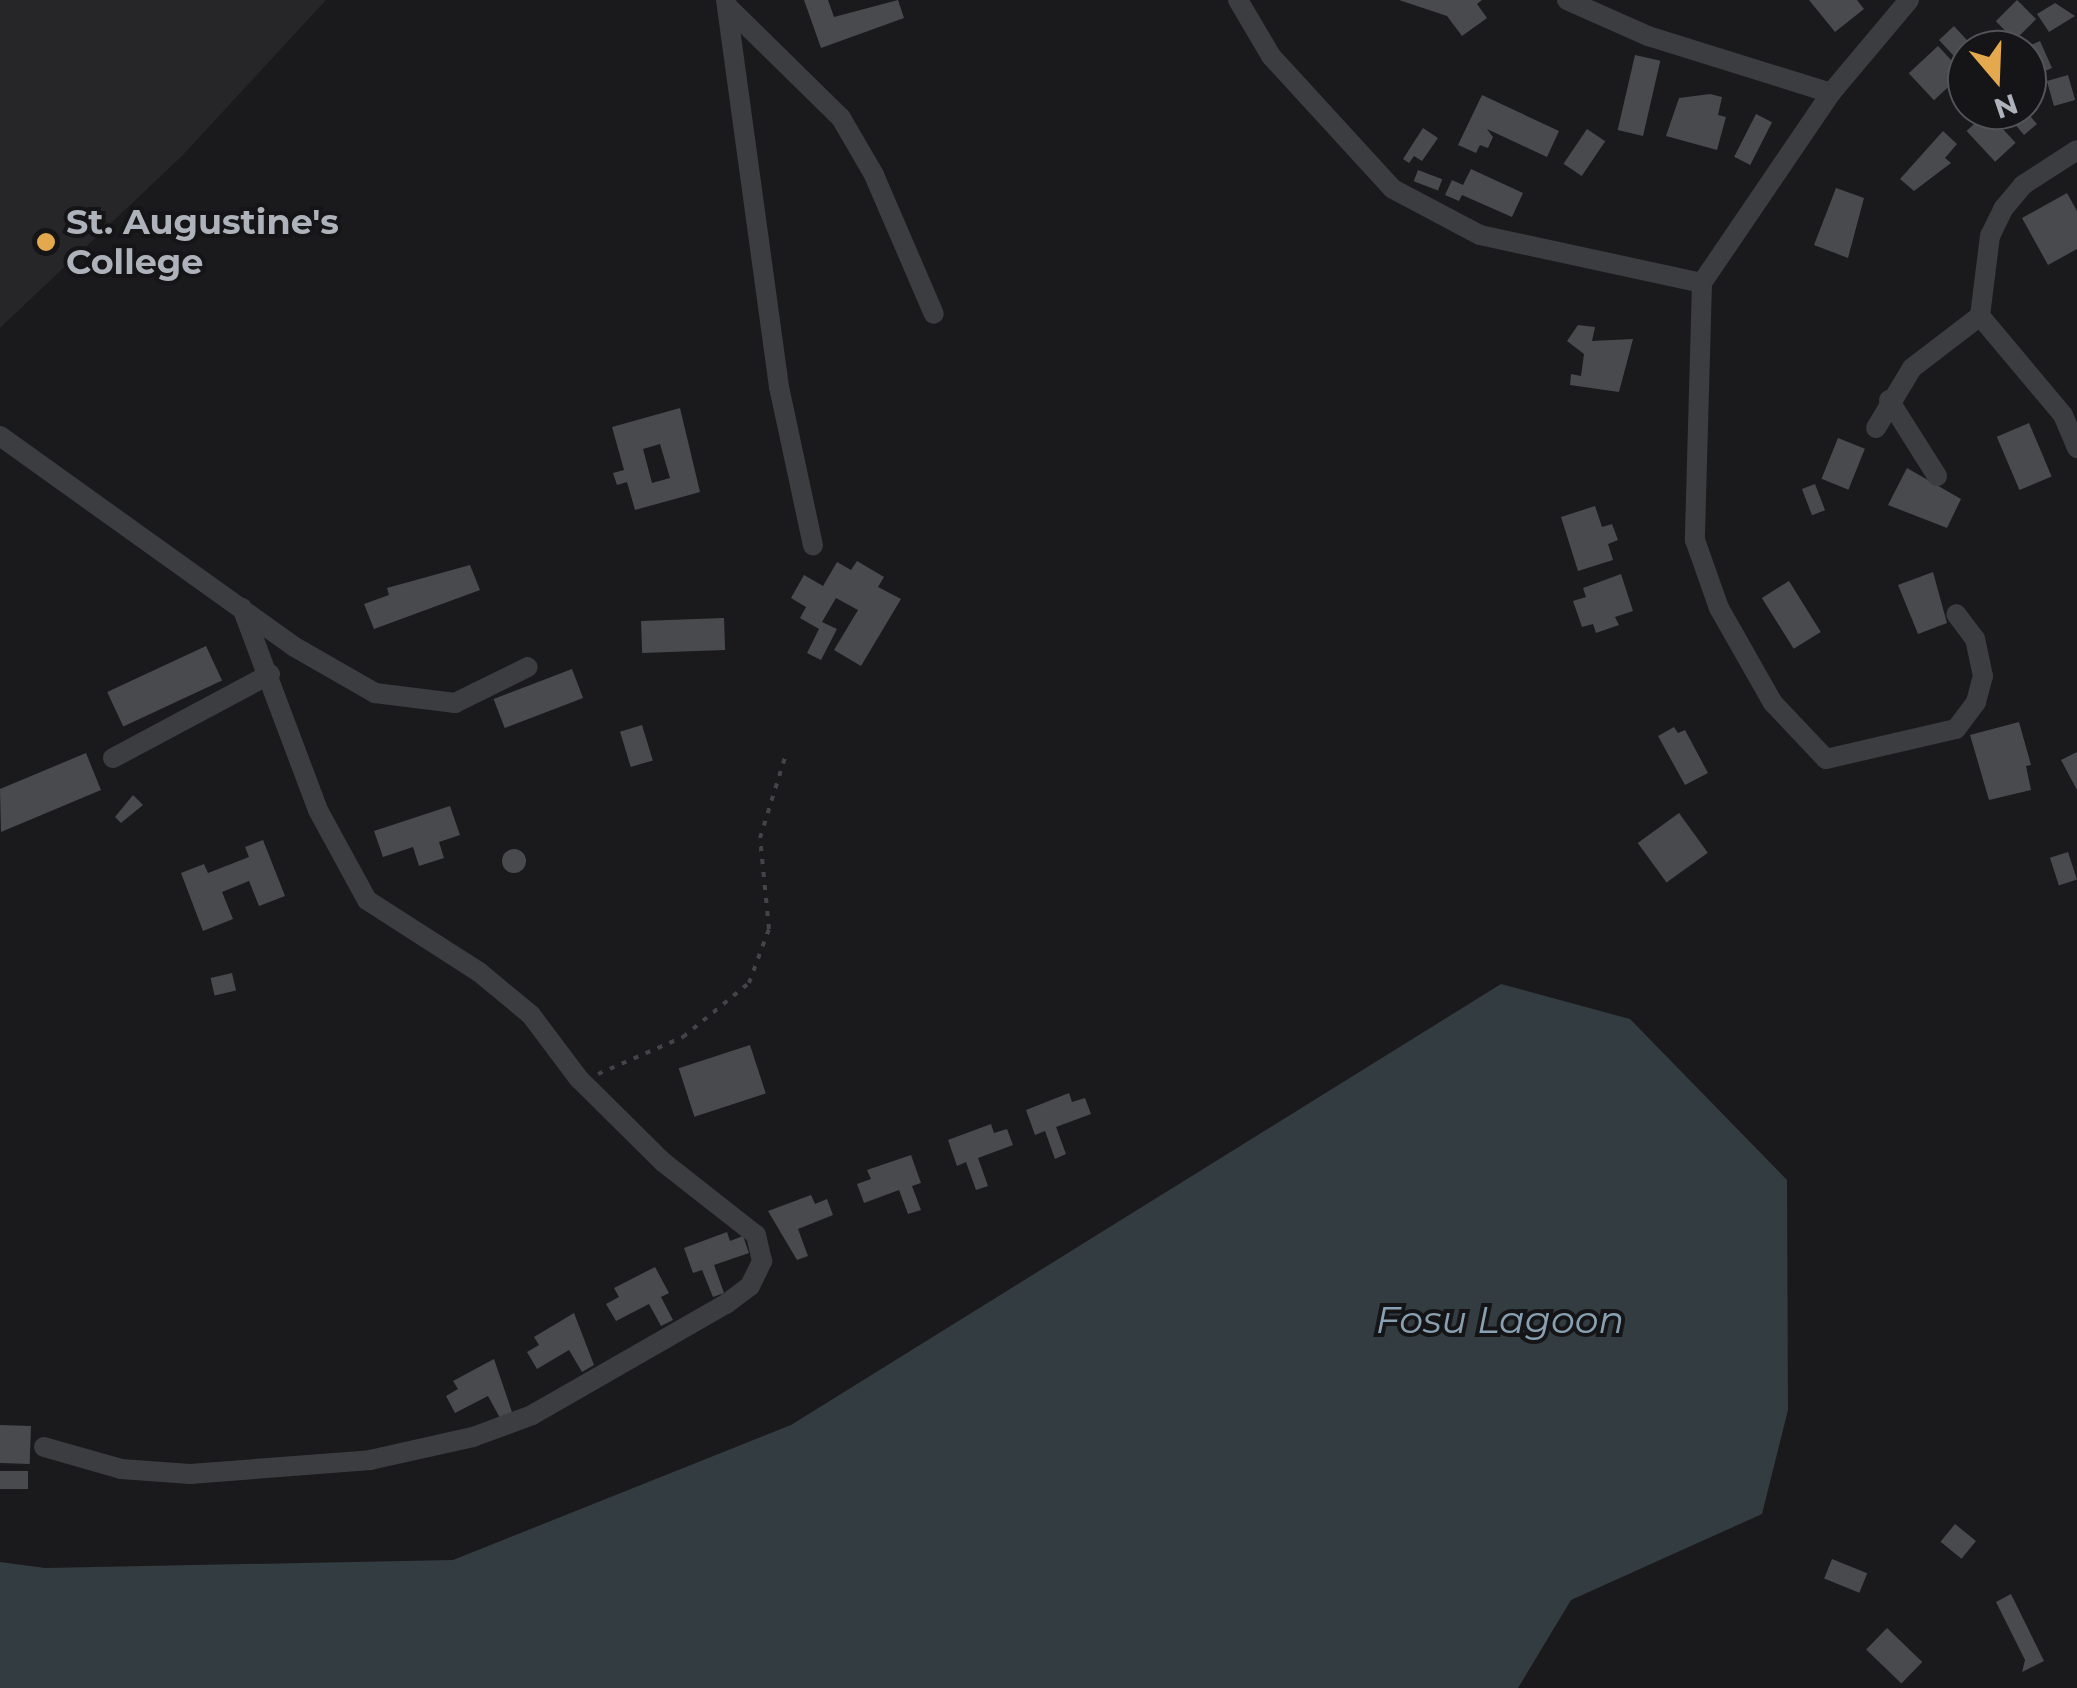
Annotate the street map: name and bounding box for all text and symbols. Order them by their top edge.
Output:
north arrow [1947,30,2047,130]
text: N [1990,87,2022,126]
place label: St. Augustine's College [66,201,339,283]
marker: St. Augustine's College [35,231,57,253]
water label: Fosu Lagoon [1376,1297,1624,1343]

